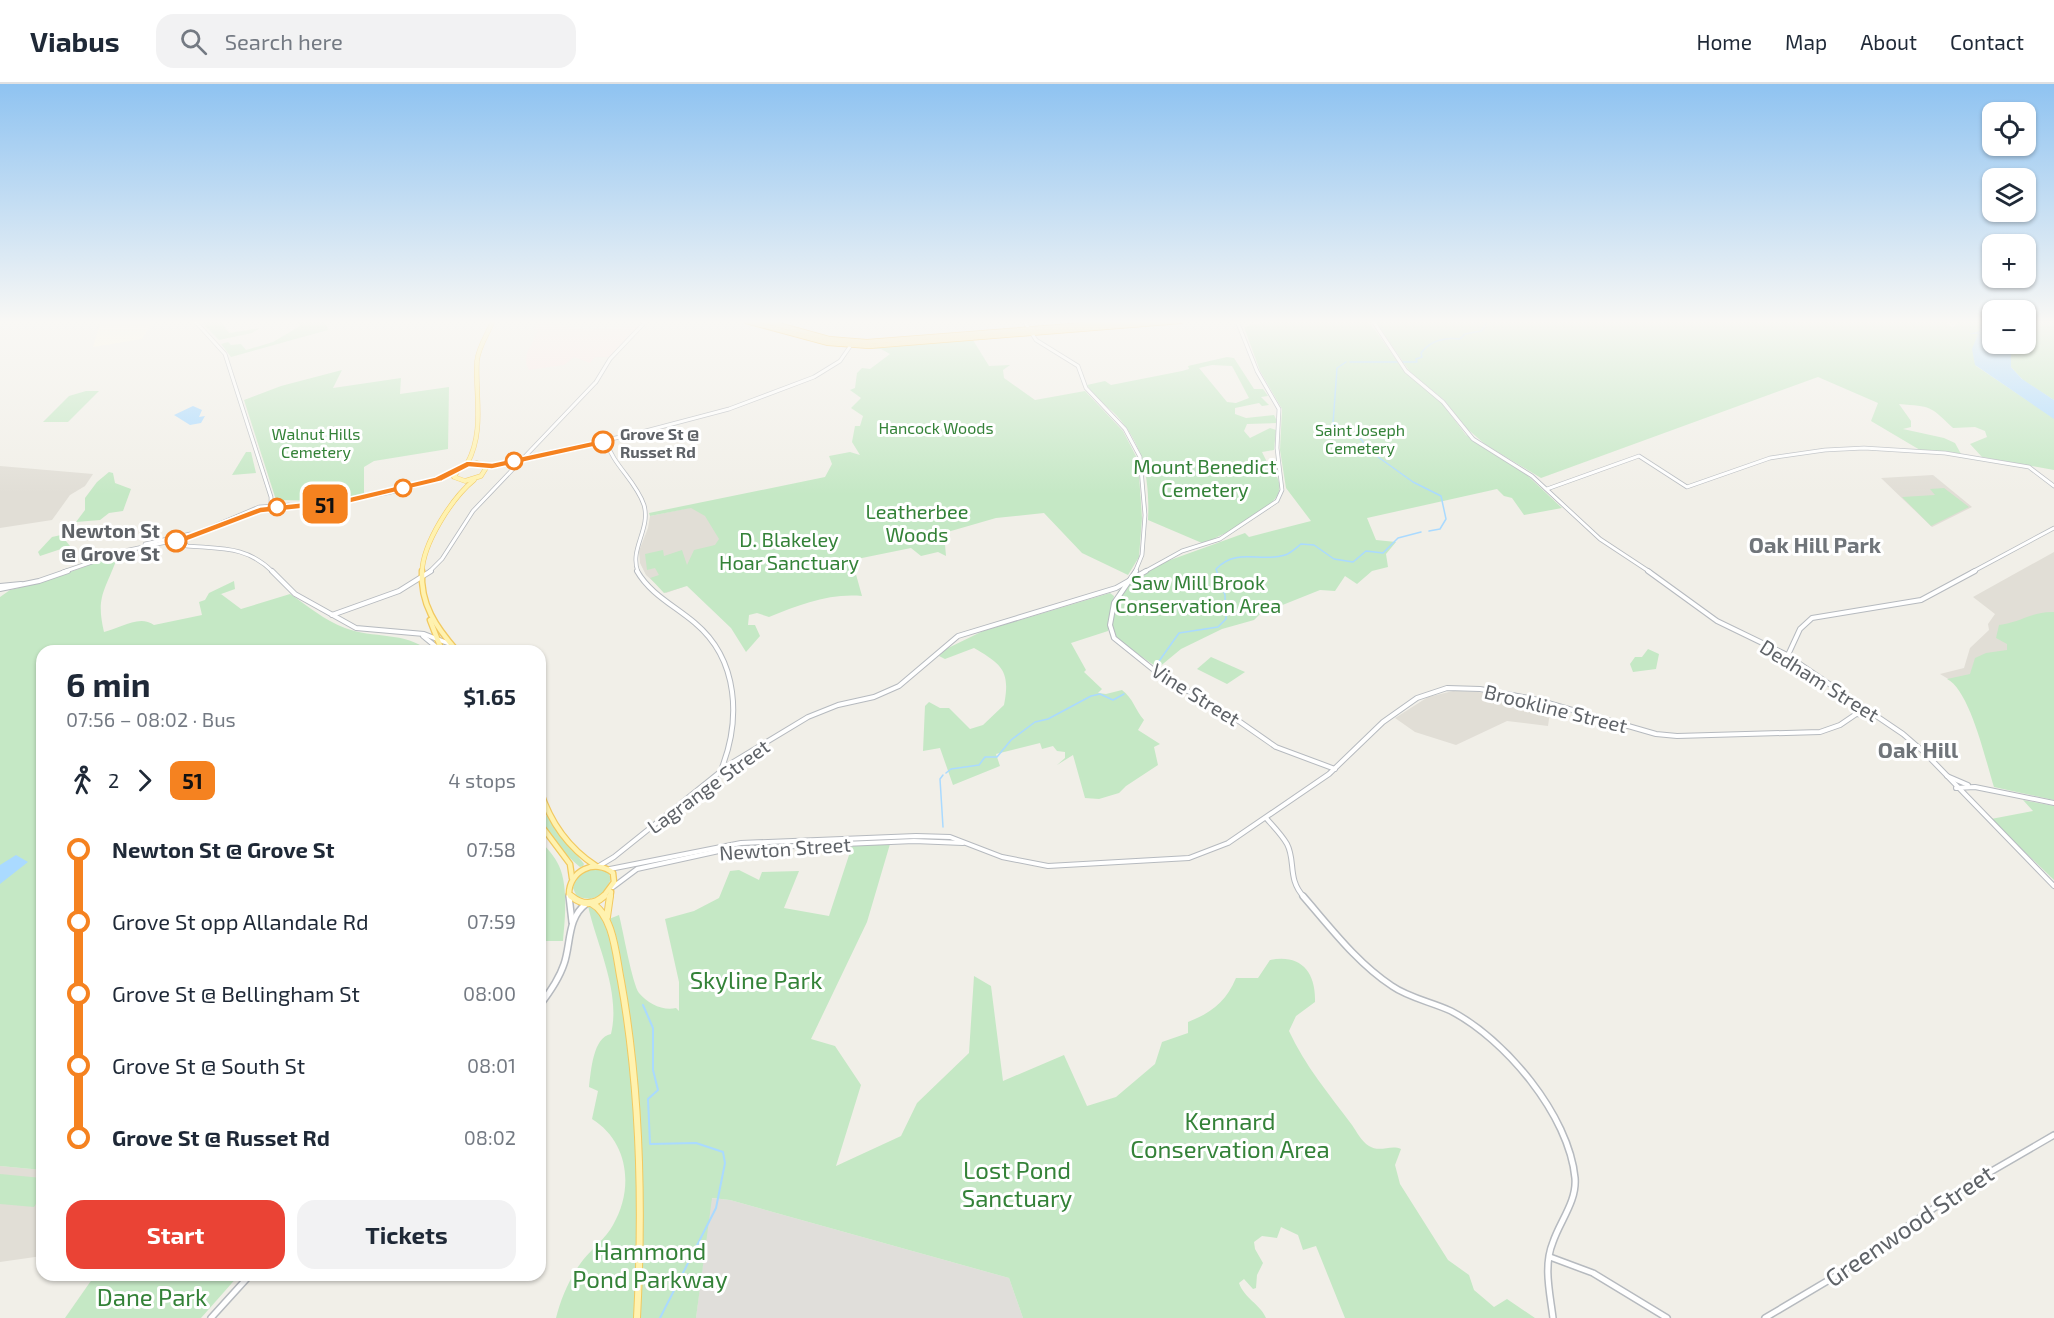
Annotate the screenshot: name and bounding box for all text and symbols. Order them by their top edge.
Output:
search box [156,14,576,68]
text: Viabus [30,24,120,58]
icon: search [177,25,210,58]
text: Search here [225,28,343,54]
text: Home [1696,29,1752,54]
text: Map [1785,29,1827,54]
text: About [1860,29,1917,54]
text: Contact [1950,29,2024,54]
map controls [1982,102,2036,354]
button: locate [1982,102,2036,156]
button: layers [1982,168,2036,222]
button: + [1982,234,2036,288]
button: − [1982,300,2036,354]
park label: Hancock Woods [878,418,994,437]
park label: Saint Joseph Cemetery [1315,420,1405,457]
park label: Walnut Hills Cemetery [272,424,360,461]
place label: Grove St @ Russet Rd [620,424,699,461]
marker: Grove St @ Russet Rd [592,431,614,453]
unlabelled marker [505,452,523,470]
park label: Mount Benedict Cemetery [1133,454,1277,501]
unlabelled marker [394,479,412,497]
line badge: 51 [298,484,352,524]
text: 51 [315,492,335,517]
unlabelled marker [268,498,286,516]
park label: Leatherbee Woods [866,499,968,546]
place label: Newton St @ Grove St [61,518,160,565]
park label: D. Blakeley Hoar Sanctuary [719,527,859,574]
marker: Newton St @ Grove St [165,530,187,552]
district label: Oak Hill Park [1749,531,1882,557]
park label: Saw Mill Brook Conservation Area [1115,570,1281,617]
street label: Dedham Street [1756,634,1884,726]
street label: Vine Street [1147,657,1245,731]
text: 6 min [66,664,151,704]
street label: Brookline Street [1482,679,1630,737]
text: $1.65 [463,683,516,709]
text: 07:56 – 08:02 · Bus [66,707,236,731]
street label: Lagrange Street [642,733,774,838]
district label: Oak Hill [1878,736,1959,762]
icon: walk [66,764,99,797]
icon: forward [128,764,161,797]
text: 2 [108,768,119,792]
text: 51 [182,768,203,793]
text: 4 stops [448,768,516,792]
street label: Newton Street [718,831,852,865]
text: Newton St @ Grove St [112,836,335,862]
text: 07:58 [466,837,516,861]
text: Grove St opp Allandale Rd [112,908,369,934]
text: 07:59 [467,909,516,933]
park label: Skyline Park [690,965,822,994]
text: Grove St @ Bellingham St [112,980,360,1006]
text: 08:00 [463,981,516,1005]
text: Grove St @ South St [112,1052,305,1078]
text: 08:01 [467,1053,516,1077]
park label: Kennard Conservation Area [1130,1106,1330,1163]
text: Grove St @ Russet Rd [112,1124,330,1150]
text: 08:02 [464,1125,516,1149]
park label: Lost Pond Sanctuary [962,1155,1073,1212]
street label: Greenwood Street [1819,1158,1999,1292]
button: Start [66,1200,285,1269]
button: Tickets [297,1200,516,1269]
park label: Hammond Pond Parkway [572,1236,728,1293]
park label: Dane Park [97,1282,207,1311]

